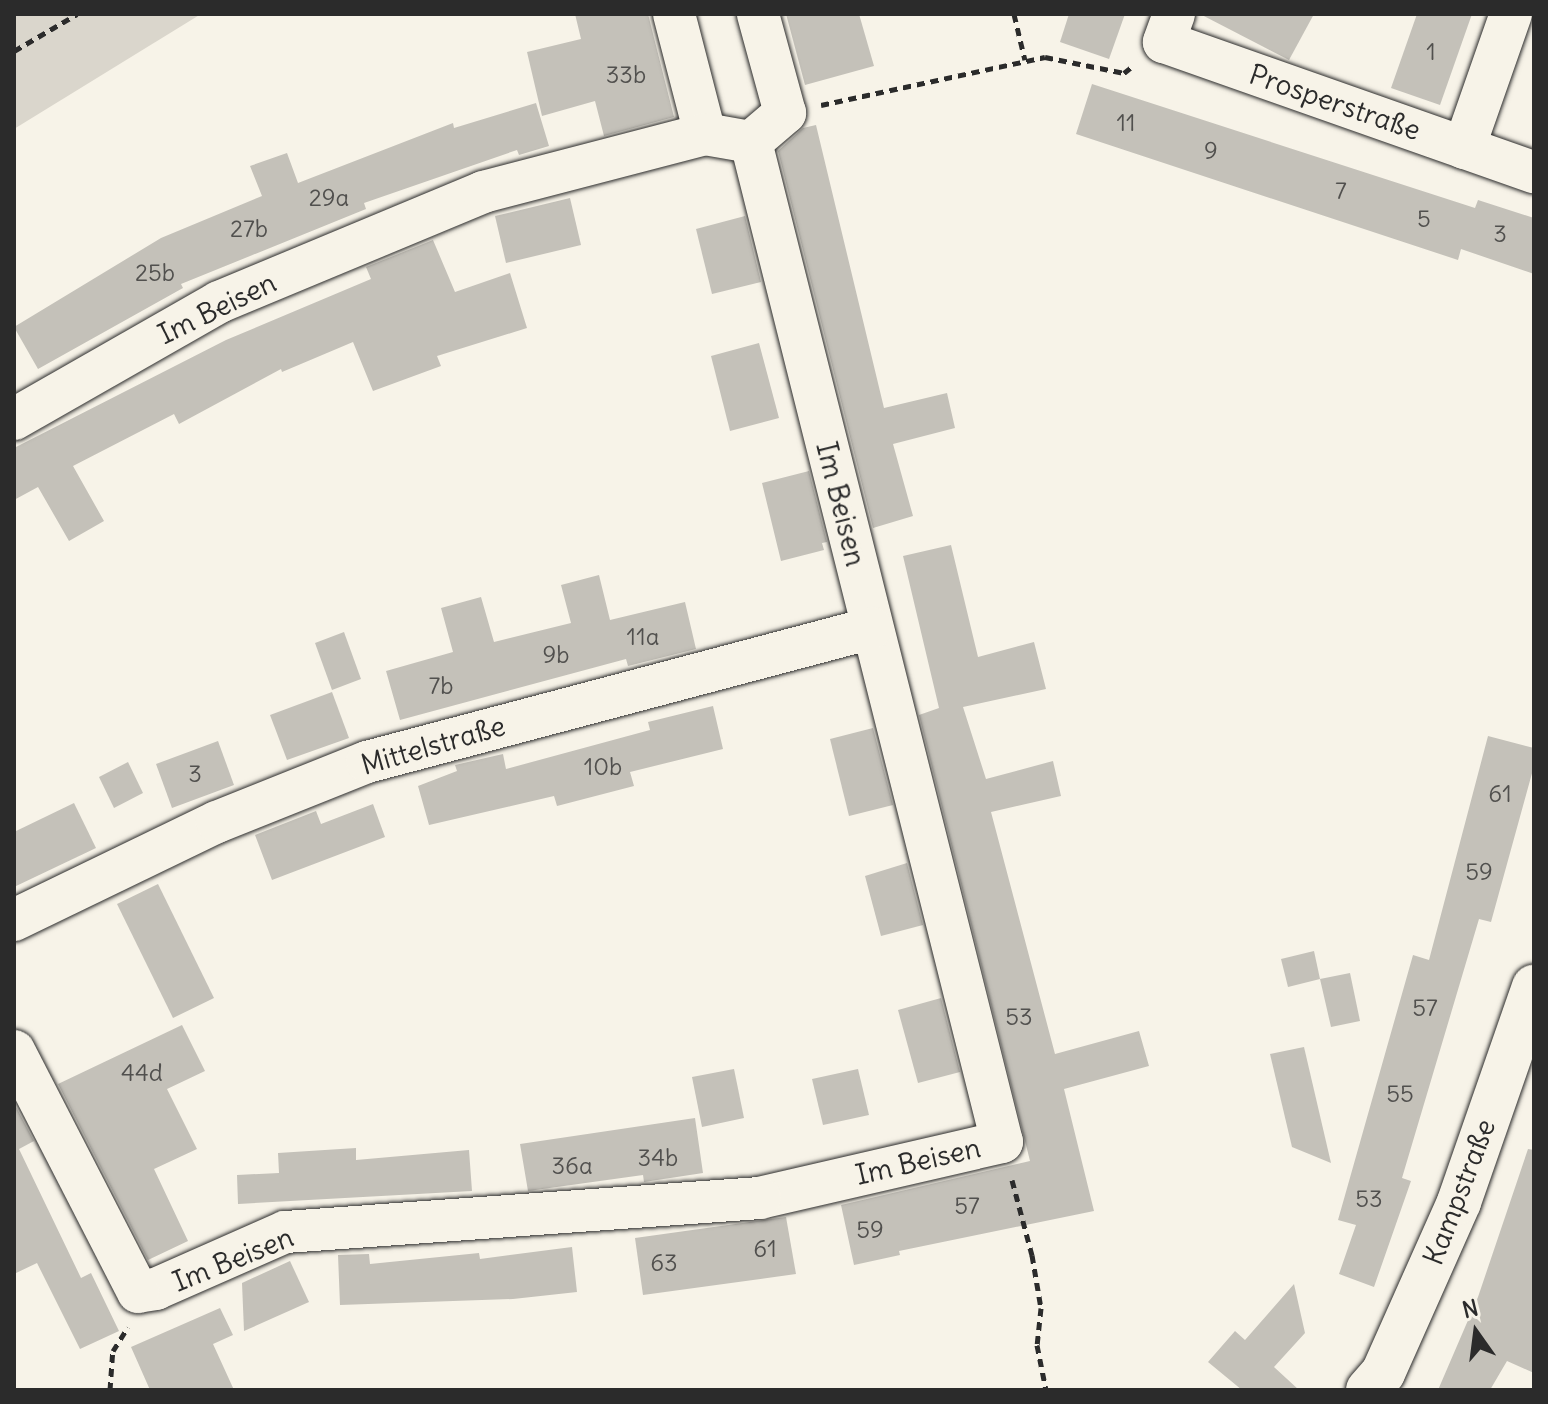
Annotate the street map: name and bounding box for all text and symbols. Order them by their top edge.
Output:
house number: 1 [1426,38,1436,66]
street label: Prosperstraße [1245,57,1425,147]
house number: 33b [606,61,646,89]
house number: 11 [1116,109,1136,137]
house number: 9 [1204,137,1218,165]
house number: 7 [1335,177,1347,205]
house number: 29a [309,184,349,212]
house number: 5 [1417,205,1431,233]
house number: 27b [230,215,268,243]
house number: 3 [1493,220,1507,248]
house number: 25b [135,259,175,287]
street label: Im Beisen [153,265,281,351]
street label: Im Beisen [809,438,873,570]
house number: 11a [627,623,659,651]
house number: 9b [542,641,570,669]
house number: 7b [428,672,454,700]
street label: Mittelstraße [357,708,509,782]
house number: 10b [584,753,622,781]
house number: 3 [188,760,202,788]
house number: 61 [1488,780,1512,808]
house number: 59 [1465,858,1493,886]
house number: 57 [1412,994,1438,1022]
house number: 53 [1005,1003,1033,1031]
house number: 44d [121,1059,163,1087]
house number: 55 [1386,1080,1414,1108]
street label: Kampstraße [1416,1114,1502,1270]
street label: Im Beisen [852,1130,984,1192]
house number: 34b [638,1144,678,1172]
house number: 36a [551,1152,593,1180]
house number: 53 [1355,1185,1383,1213]
house number: 57 [954,1192,980,1220]
house number: 59 [856,1216,884,1244]
street label: Im Beisen [168,1220,298,1298]
house number: 61 [753,1235,777,1263]
house number: 63 [650,1249,678,1277]
north arrow [1436,1292,1516,1372]
text: N [1459,1293,1481,1324]

